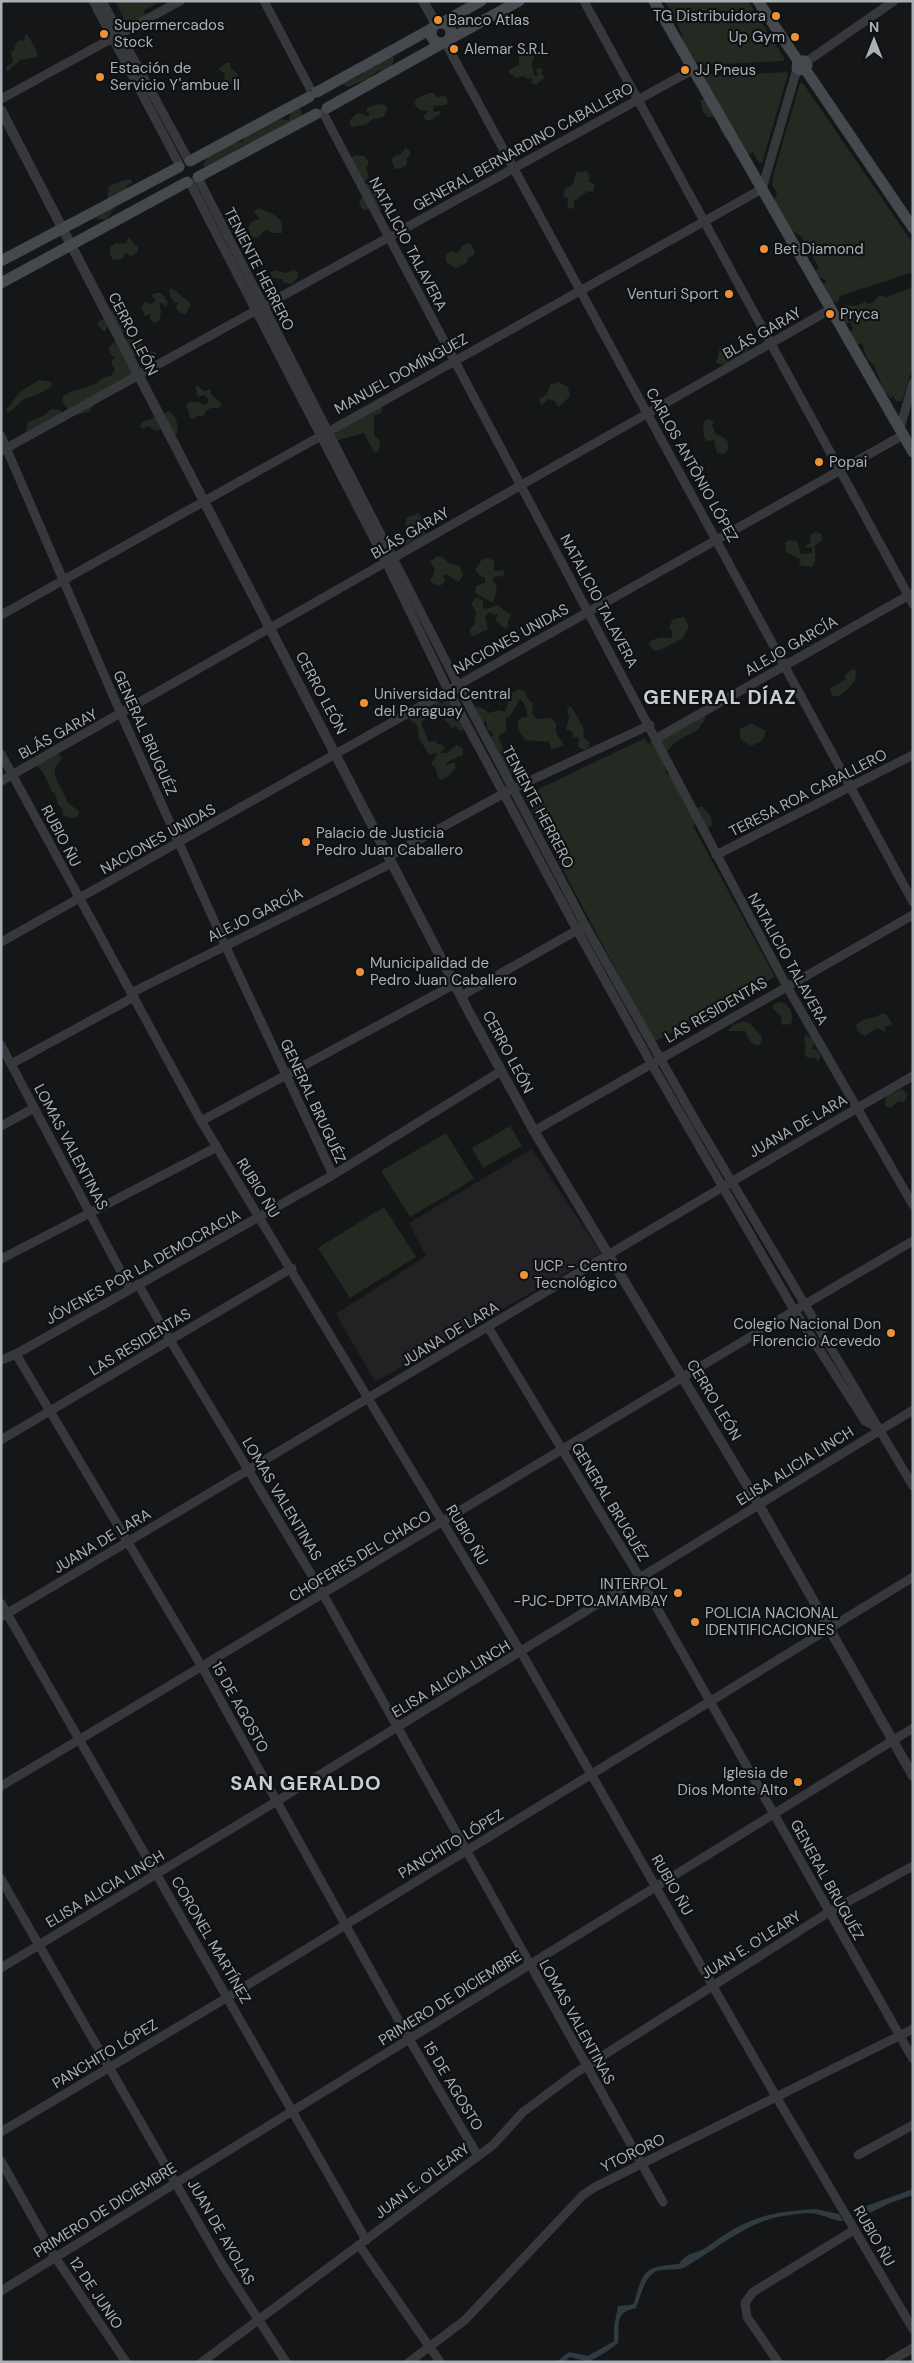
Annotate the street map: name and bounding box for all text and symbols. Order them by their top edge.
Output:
place label: TG Distribuidora [653,6,766,26]
place label: Banco Atlas [448,10,530,30]
marker: TG Distribuidora [770,10,782,22]
marker: Banco Atlas [432,14,444,26]
place label: Supermercados Stock [114,15,224,52]
north arrow [849,15,899,65]
text: N [869,18,879,36]
place label: Up Gym [729,27,785,47]
marker: Supermercados Stock [98,28,110,40]
marker: Up Gym [789,31,801,43]
place label: Alemar S.R.L [464,39,548,59]
marker: Alemar S.R.L [448,43,460,55]
place label: Estación de Servicio Y'ambue II [110,58,240,95]
place label: JJ Pneus [695,60,756,80]
marker: JJ Pneus [679,64,691,76]
marker: Estación de Servicio Y'ambue II [94,71,106,83]
street label: GENERAL BERNARDINO CABALLERO [409,78,637,216]
street label: NATALICIO TALAVERA [364,174,452,314]
street label: TENIENTE HERRERO [219,204,299,334]
place label: Bet Diamond [774,239,864,259]
marker: Bet Diamond [758,243,770,255]
place label: Venturi Sport [627,284,719,304]
marker: Venturi Sport [723,288,735,300]
street label: CERRO LEÓN [103,289,163,379]
street label: BLÁS GARAY [719,302,805,364]
place label: Pryca [840,304,879,324]
marker: Pryca [824,308,836,320]
street label: MANUEL DOMÍNGUEZ [331,329,471,419]
street label: CARLOS ANTÔNIO LÓPEZ [641,384,743,546]
place label: Popai [829,452,867,472]
marker: Popai [813,456,825,468]
street label: BLÁS GARAY [367,502,453,564]
street label: NATALICIO TALAVERA [555,531,643,671]
street label: NACIONES UNIDAS [450,599,573,679]
street label: ALEJO GARCÍA [741,611,841,681]
street label: CERRO LEÓN [291,648,351,738]
street label: GENERAL BRUGUÉZ [108,667,182,799]
place label: Universidad Central del Paraguay [374,684,511,721]
district label: GENERAL DÍAZ [643,684,797,710]
marker: Universidad Central del Paraguay [358,697,370,709]
street label: BLÁS GARAY [15,704,101,764]
street label: TENIENTE HERRERO [497,742,579,872]
street label: TERESA ROA CABALLERO [726,744,890,842]
street label: NACIONES UNIDAS [97,799,220,879]
street label: RUBIO ÑU [36,802,86,870]
place label: Palacio de Justicia Pedro Juan Caballero [316,823,463,860]
marker: Palacio de Justicia Pedro Juan Caballero [300,836,312,848]
street label: ALEJO GARCÍA [204,883,306,947]
street label: NATALICIO TALAVERA [743,889,833,1029]
place label: Municipalidad de Pedro Juan Caballero [370,953,517,990]
marker: Municipalidad de Pedro Juan Caballero [354,966,366,978]
street label: LAS RESIDENTAS [661,972,771,1047]
street label: CERRO LEÓN [478,1007,538,1097]
street label: GENERAL BRUGUÉZ [275,1036,351,1166]
street label: LOMAS VALENTINAS [29,1080,113,1214]
street label: JUANA DE LARA [745,1090,851,1162]
street label: RUBIO ÑU [232,1154,284,1222]
street label: JÓVENES POR LA DEMOCRACIA [42,1205,244,1329]
place label: UCP - Centro Tecnológico [534,1256,627,1293]
marker: UCP - Centro Tecnológico [518,1269,530,1281]
street label: JUANA DE LARA [397,1297,503,1371]
street label: LAS RESIDENTAS [85,1304,195,1380]
place label: Colegio Nacional Don Florencio Acevedo [733,1314,881,1351]
marker: Colegio Nacional Don Florencio Acevedo [885,1327,897,1339]
street label: CERRO LEÓN [682,1356,746,1444]
street label: ELISA ALICIA LINCH [733,1422,857,1510]
street label: LOMAS VALENTINAS [237,1434,327,1564]
street label: GENERAL BRUGUÉZ [567,1439,653,1565]
street label: RUBIO ÑU [441,1501,493,1569]
street label: JUANA DE LARA [49,1504,155,1578]
street label: CHOFERES DEL CHACO [285,1506,435,1606]
place label: INTERPOL -PJC-DPTO.AMAMBAY [513,1574,668,1611]
marker: INTERPOL -PJC-DPTO.AMAMBAY [672,1587,684,1599]
place label: POLICIA NACIONAL IDENTIFICACIONES [705,1603,839,1640]
marker: POLICIA NACIONAL IDENTIFICACIONES [689,1616,701,1628]
street label: ELISA ALICIA LINCH [388,1636,514,1722]
street label: 15 DE AGOSTO [207,1658,273,1756]
place label: Iglesia de Dios Monte Alto [677,1763,788,1800]
district label: SAN GERALDO [230,1770,382,1796]
marker: Iglesia de Dios Monte Alto [792,1776,804,1788]
street label: PANCHITO LÓPEZ [395,1805,507,1883]
street label: GENERAL BRUGUÉZ [786,1816,868,1944]
street label: ELISA ALICIA LINCH [42,1846,168,1932]
street label: RUBIO ÑU [647,1851,697,1919]
street label: CORONEL MARTÍNEZ [166,1873,256,2007]
street label: JUAN E. O'LEARY [697,1906,805,1984]
street label: PRIMERO DE DICIEMBRE [375,1946,525,2050]
street label: LOMAS VALENTINAS [534,1956,620,2088]
street label: PANCHITO LÓPEZ [49,2015,161,2093]
street label: 15 DE AGOSTO [418,2038,488,2134]
street label: YTORORO [598,2129,668,2177]
street label: JUAN E. O'LEARY [370,2138,474,2223]
street label: PRIMERO DE DICIEMBRE [30,2158,180,2262]
street label: JUAN DE AYOLAS [183,2175,260,2289]
street label: RUBIO ÑU [849,2202,899,2270]
street label: 12 DE JUNIO [65,2253,127,2333]

